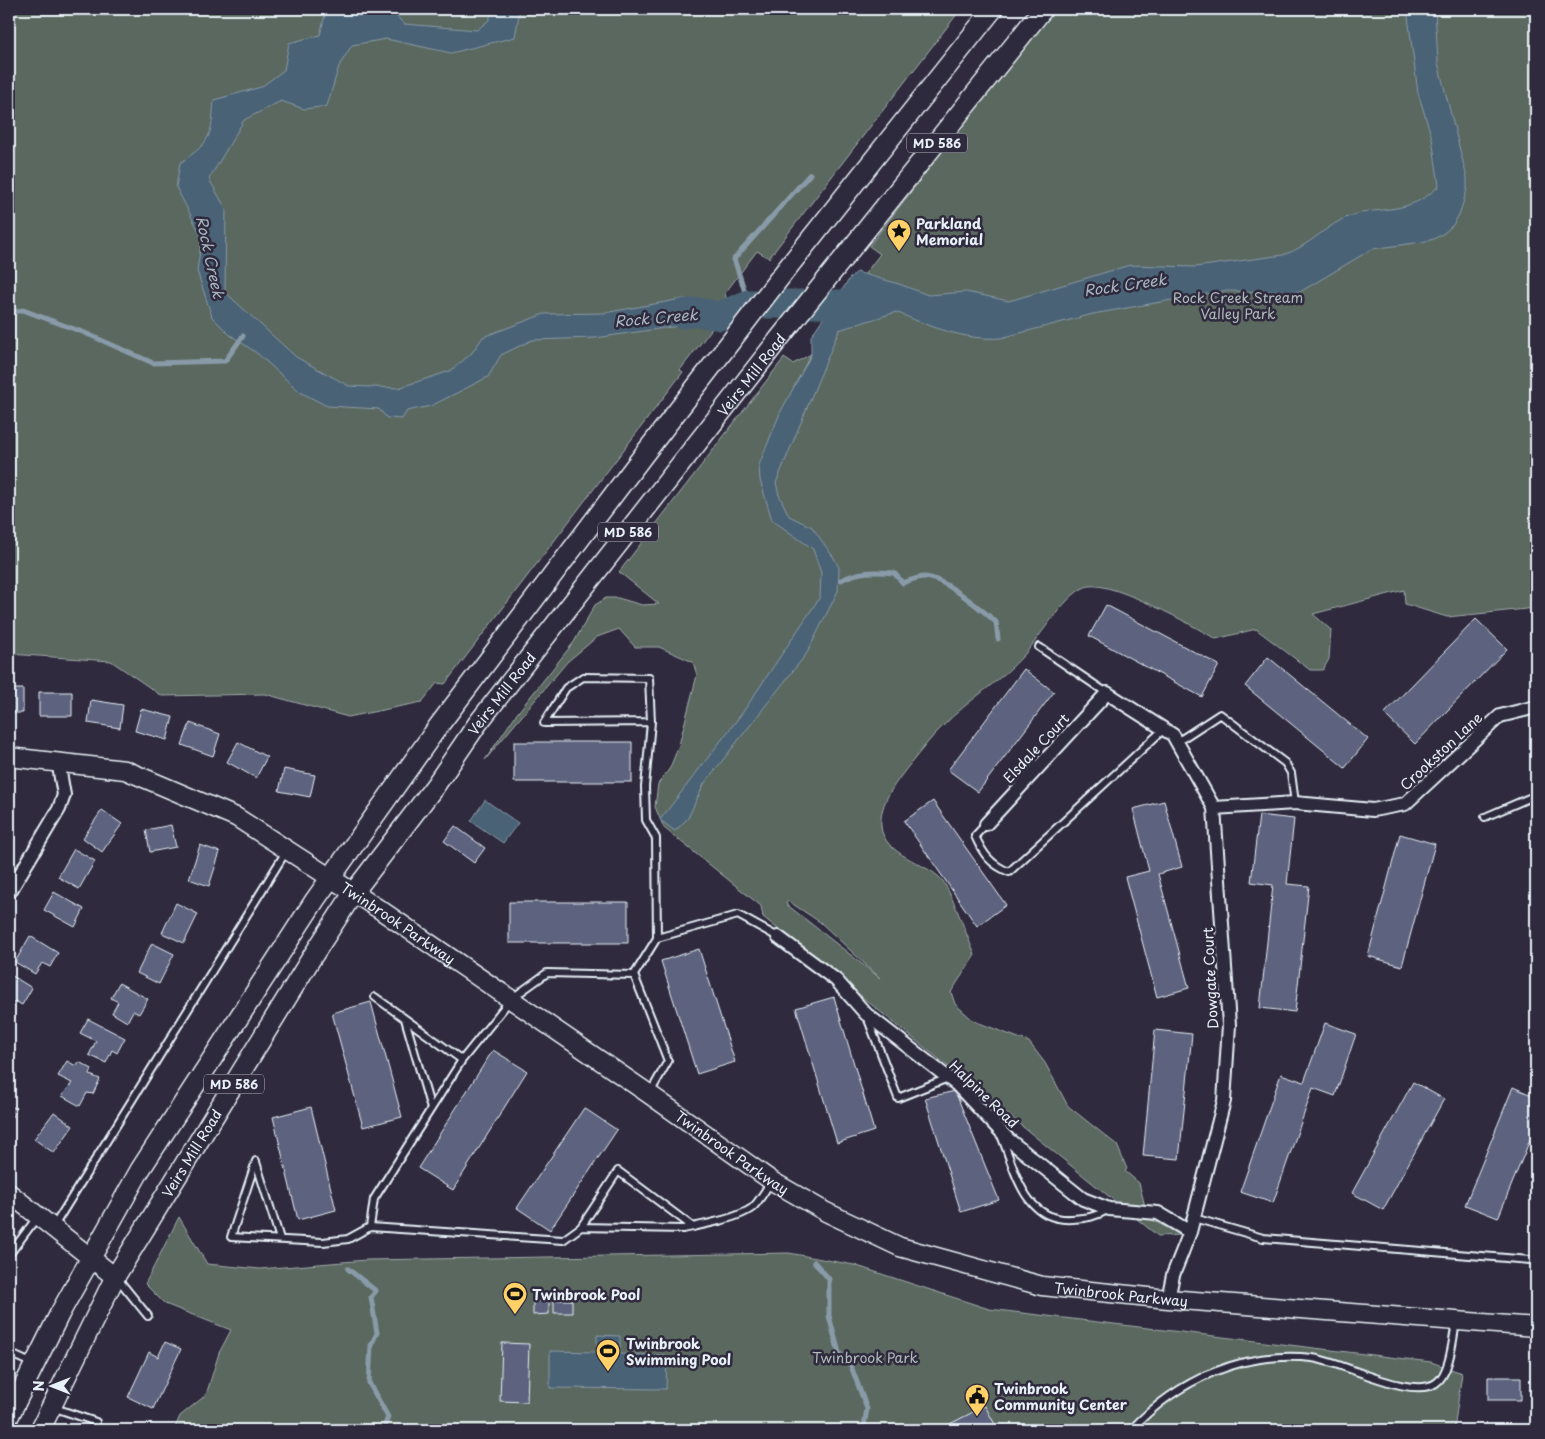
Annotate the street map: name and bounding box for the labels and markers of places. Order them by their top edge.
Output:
place label: Parkland Memorial [916,213,983,250]
place icon: Parkland Memorial [886,218,912,252]
sports icon: Twinbrook Pool [502,1281,528,1315]
place label: Twinbrook Pool [532,1284,640,1305]
place label: Twinbrook Swimming Pool [626,1333,731,1370]
sports icon: Twinbrook Swimming Pool [595,1338,621,1372]
place label: Twinbrook Community Center [994,1378,1128,1415]
public building icon: Twinbrook Community Center [964,1383,990,1417]

